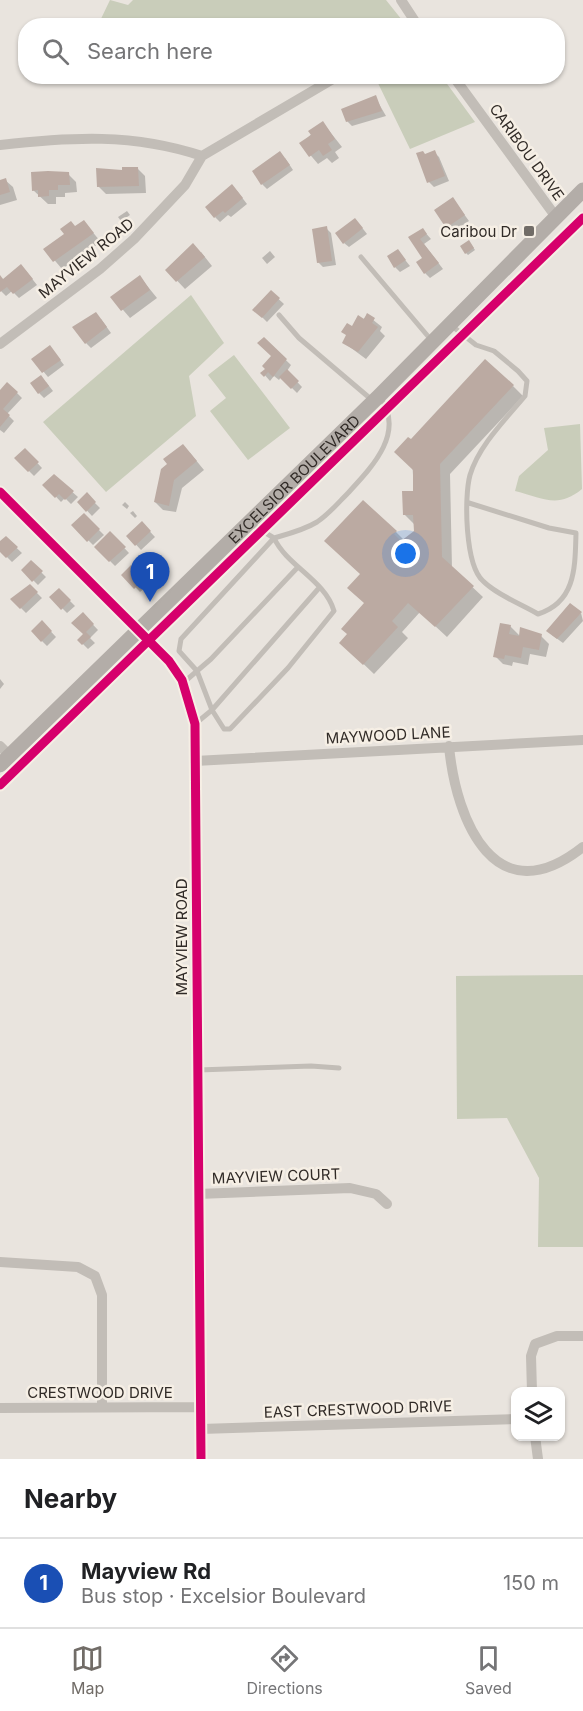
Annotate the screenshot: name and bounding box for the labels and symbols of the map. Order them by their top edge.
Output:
street label: CARIBOU DRIVE [485,100,569,204]
street label: MAYVIEW ROAD [34,214,138,302]
place label: Caribou Dr [440,222,517,241]
marker: Caribou Dr [522,224,536,238]
street label: EXCELSIOR BOULEVARD [224,411,364,547]
your location [391,539,420,568]
pin: 1 [130,552,170,602]
street label: MAYWOOD LANE [325,722,451,748]
street label: MAYVIEW ROAD [172,878,191,996]
street label: MAYVIEW COURT [212,1164,340,1188]
street label: CRESTWOOD DRIVE [27,1383,173,1402]
street label: EAST CRESTWOOD DRIVE [263,1396,453,1422]

